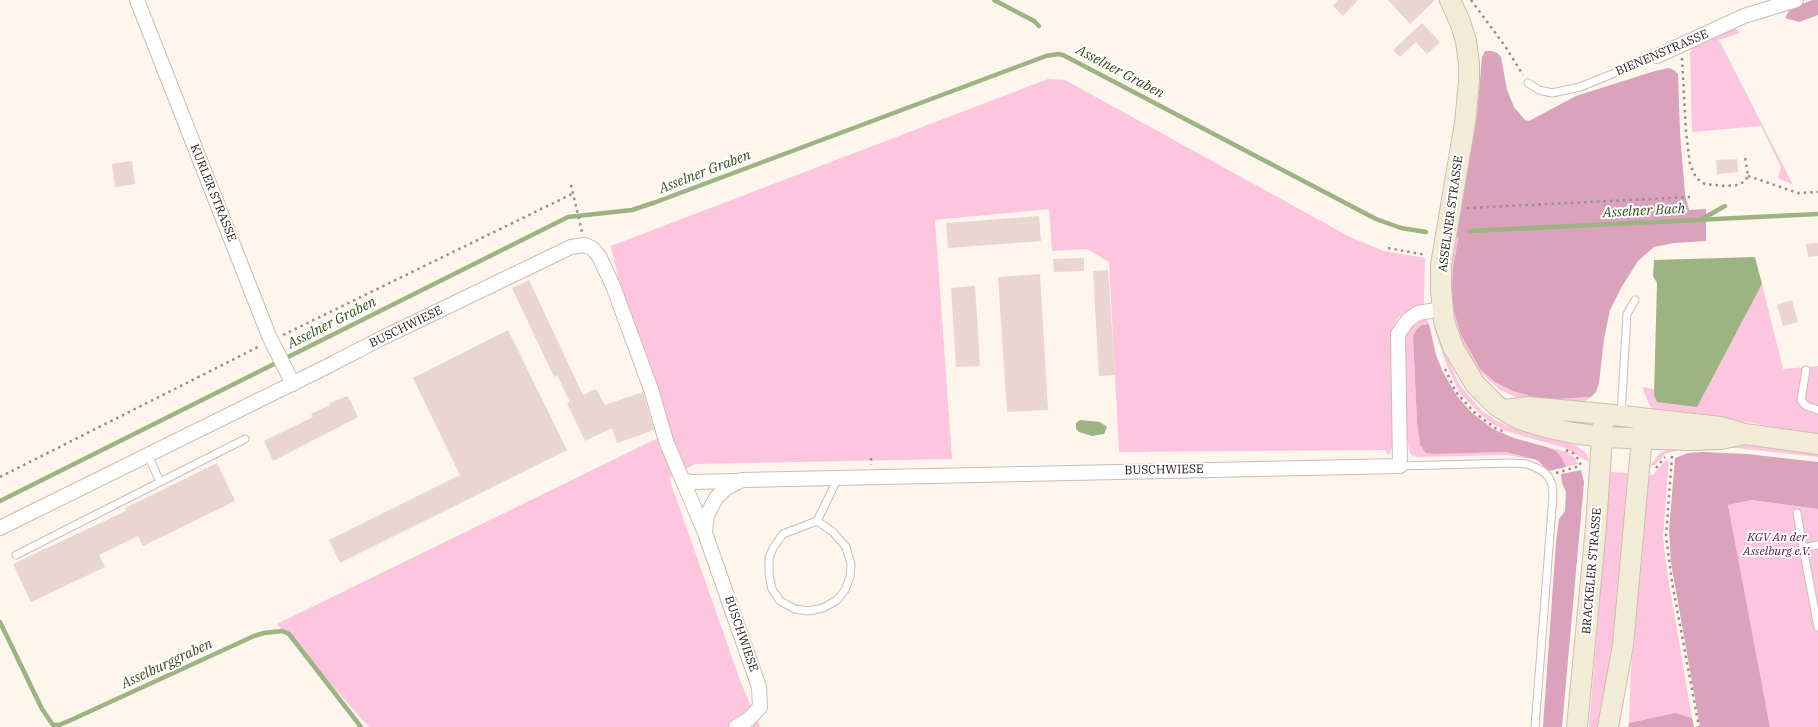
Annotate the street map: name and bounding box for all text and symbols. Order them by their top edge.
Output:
street label: BIENENSTRASSE [1614,27,1710,79]
water label: Asselner Graben [1073,42,1167,102]
street label: KURLER STRASSE [187,142,239,244]
water label: Asselner Graben [657,147,753,197]
street label: ASSELNER STRASSE [1436,155,1466,273]
water label: Asselner Bach [1602,200,1686,222]
water label: Asselner Graben [285,293,379,353]
street label: BUSCHWIESE [367,303,445,351]
street label: BUSCHWIESE [1124,462,1204,478]
street label: BRACKELER STRASSE [1579,507,1605,635]
park label: KGV An der Asselburg e.V. [1743,531,1811,559]
street label: BUSCHWIESE [721,594,761,674]
water label: Asselburggraben [119,636,215,692]

